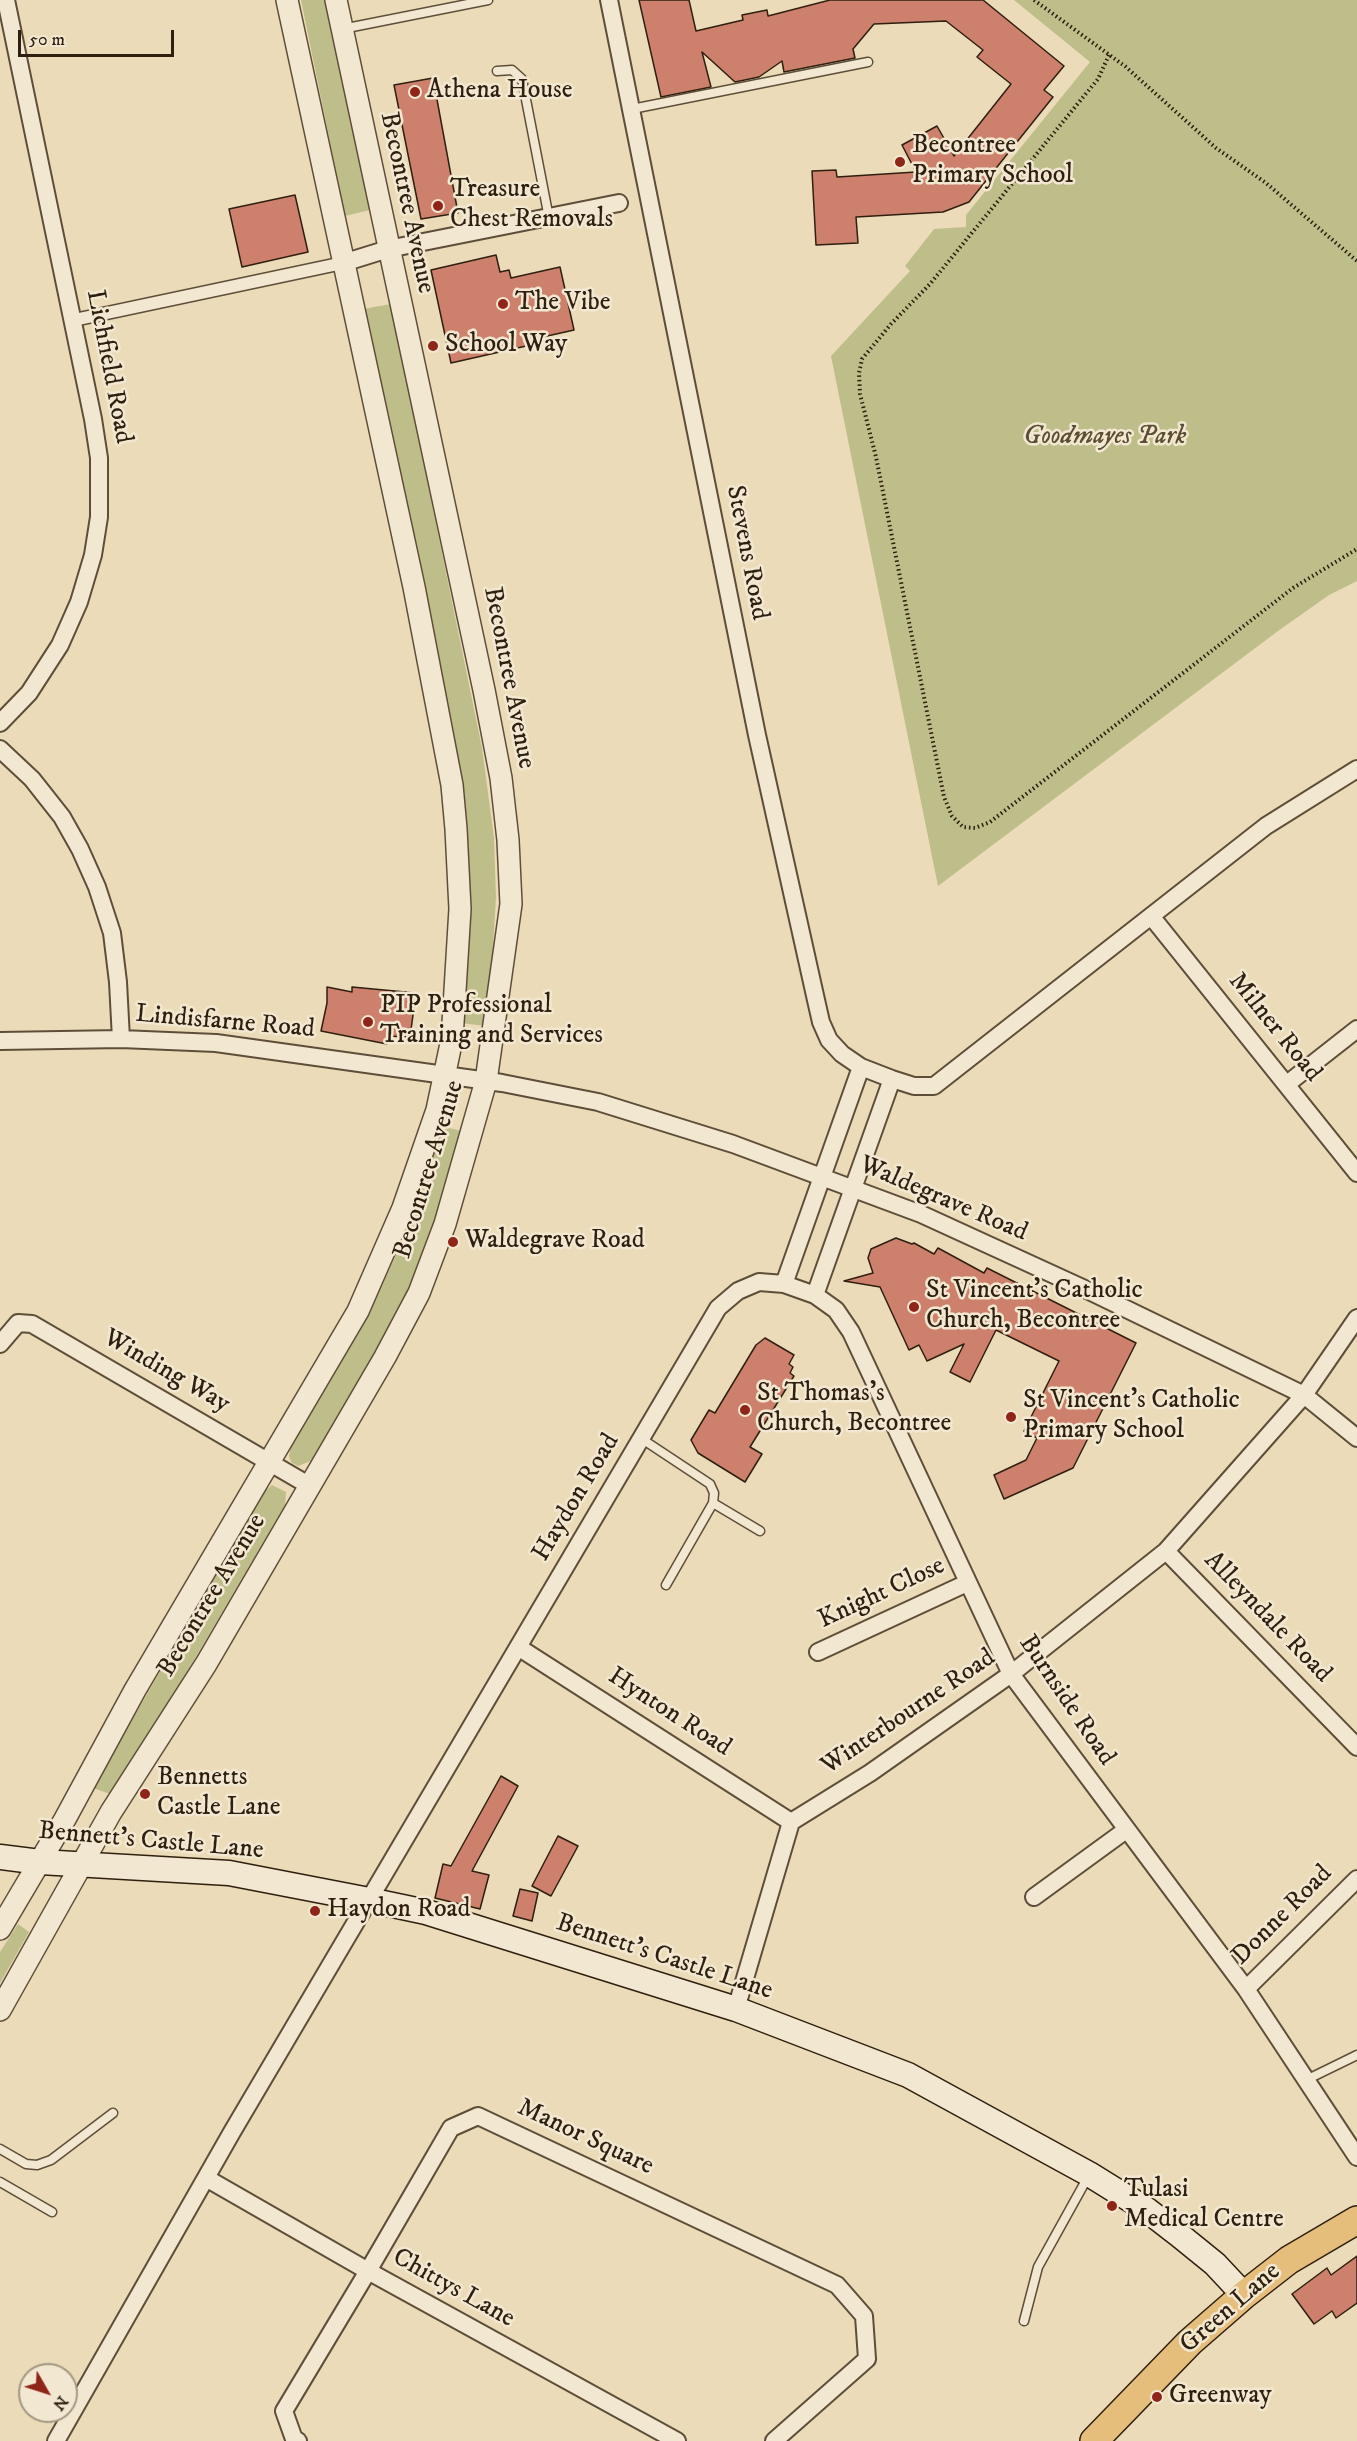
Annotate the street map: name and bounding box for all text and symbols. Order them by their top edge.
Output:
scale bar [21,18,177,56]
text: 50 m [29,29,65,51]
place label: Athena House [427,76,572,108]
marker: Athena House [408,85,422,99]
street label: Becontree Avenue [372,109,440,297]
place label: Becontree Primary School [912,131,1073,192]
marker: Becontree Primary School [893,155,907,169]
place label: Treasure Chest Removals [450,175,613,236]
marker: Treasure Chest Removals [431,199,445,213]
street label: Lichfield Road [78,288,138,446]
place label: The Vibe [515,288,610,320]
marker: The Vibe [496,297,510,311]
place label: School Way [445,330,567,362]
marker: School Way [426,339,440,353]
park label: Goodmayes Park [1024,422,1186,454]
street label: Stevens Road [718,483,774,623]
street label: Becontree Avenue [475,584,541,772]
street label: Milner Road [1220,967,1328,1089]
place label: PIP Professional Training and Services [380,991,603,1052]
street label: Lindisfarne Road [134,1000,316,1046]
marker: PIP Professional Training and Services [361,1015,375,1029]
street label: Becontree Avenue [388,1077,472,1263]
street label: Waldegrave Road [854,1151,1032,1249]
place label: Waldegrave Road [465,1226,645,1258]
marker: Waldegrave Road [446,1235,460,1249]
place label: St Vincent's Catholic Church, Becontree [926,1276,1143,1338]
marker: St Vincent's Catholic Church, Becontree [907,1300,921,1314]
street label: Winding Way [97,1323,235,1421]
place label: St Thomas's Church, Becontree [757,1379,951,1440]
place label: St Vincent's Catholic Primary School [1023,1386,1240,1448]
marker: St Thomas's Church, Becontree [738,1403,752,1417]
marker: St Vincent's Catholic Primary School [1004,1410,1018,1424]
street label: Haydon Road [527,1428,627,1568]
street label: Becontree Avenue [152,1509,274,1683]
street label: Alleyndale Road [1197,1546,1337,1690]
street label: Knight Close [814,1551,950,1637]
street label: Burnside Road [1011,1630,1121,1772]
street label: Winterbourne Road [816,1643,1002,1783]
street label: Hynton Road [601,1662,737,1764]
place label: Bennetts Castle Lane [157,1763,280,1824]
marker: Bennetts Castle Lane [138,1787,152,1801]
street label: Bennett's Castle Lane [37,1817,265,1867]
street label: Donne Road [1226,1859,1340,1973]
place label: Haydon Road [327,1895,471,1927]
marker: Haydon Road [308,1904,322,1918]
street label: Bennett's Castle Lane [552,1908,776,2008]
street label: Manor Square [512,2093,658,2183]
place label: Tulasi Medical Centre [1124,2175,1284,2236]
marker: Tulasi Medical Centre [1105,2199,1119,2213]
street label: Chittys Lane [386,2243,520,2335]
street label: Green Lane [1175,2257,1287,2361]
north arrow [18,2363,78,2423]
place label: Greenway [1169,2381,1272,2413]
marker: Greenway [1150,2390,1164,2404]
text: N [49,2392,72,2414]

